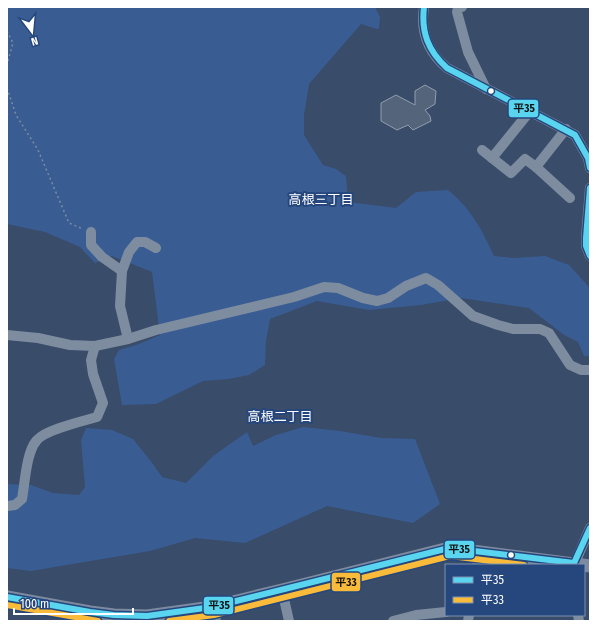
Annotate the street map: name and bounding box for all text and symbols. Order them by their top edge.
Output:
north arrow [12,12,52,52]
text: N [30,34,40,48]
unlabelled marker [486,86,496,96]
line badge: 平35 [508,99,539,118]
text: 平35 [513,102,535,115]
district label: 高根三丁目 [288,192,354,207]
district label: 高根二丁目 [247,409,313,424]
line badge: 平35 [444,540,475,559]
text: 平35 [448,543,470,556]
unlabelled marker [506,550,516,560]
legend [445,564,585,616]
line badge: 平33 [331,572,361,592]
text: 平35 [481,573,504,587]
text: 平33 [335,576,357,589]
scale bar [14,590,133,616]
text: 平33 [481,593,504,607]
line badge: 平35 [203,596,234,615]
text: 100 m [20,597,49,611]
text: 平35 [208,599,230,612]

